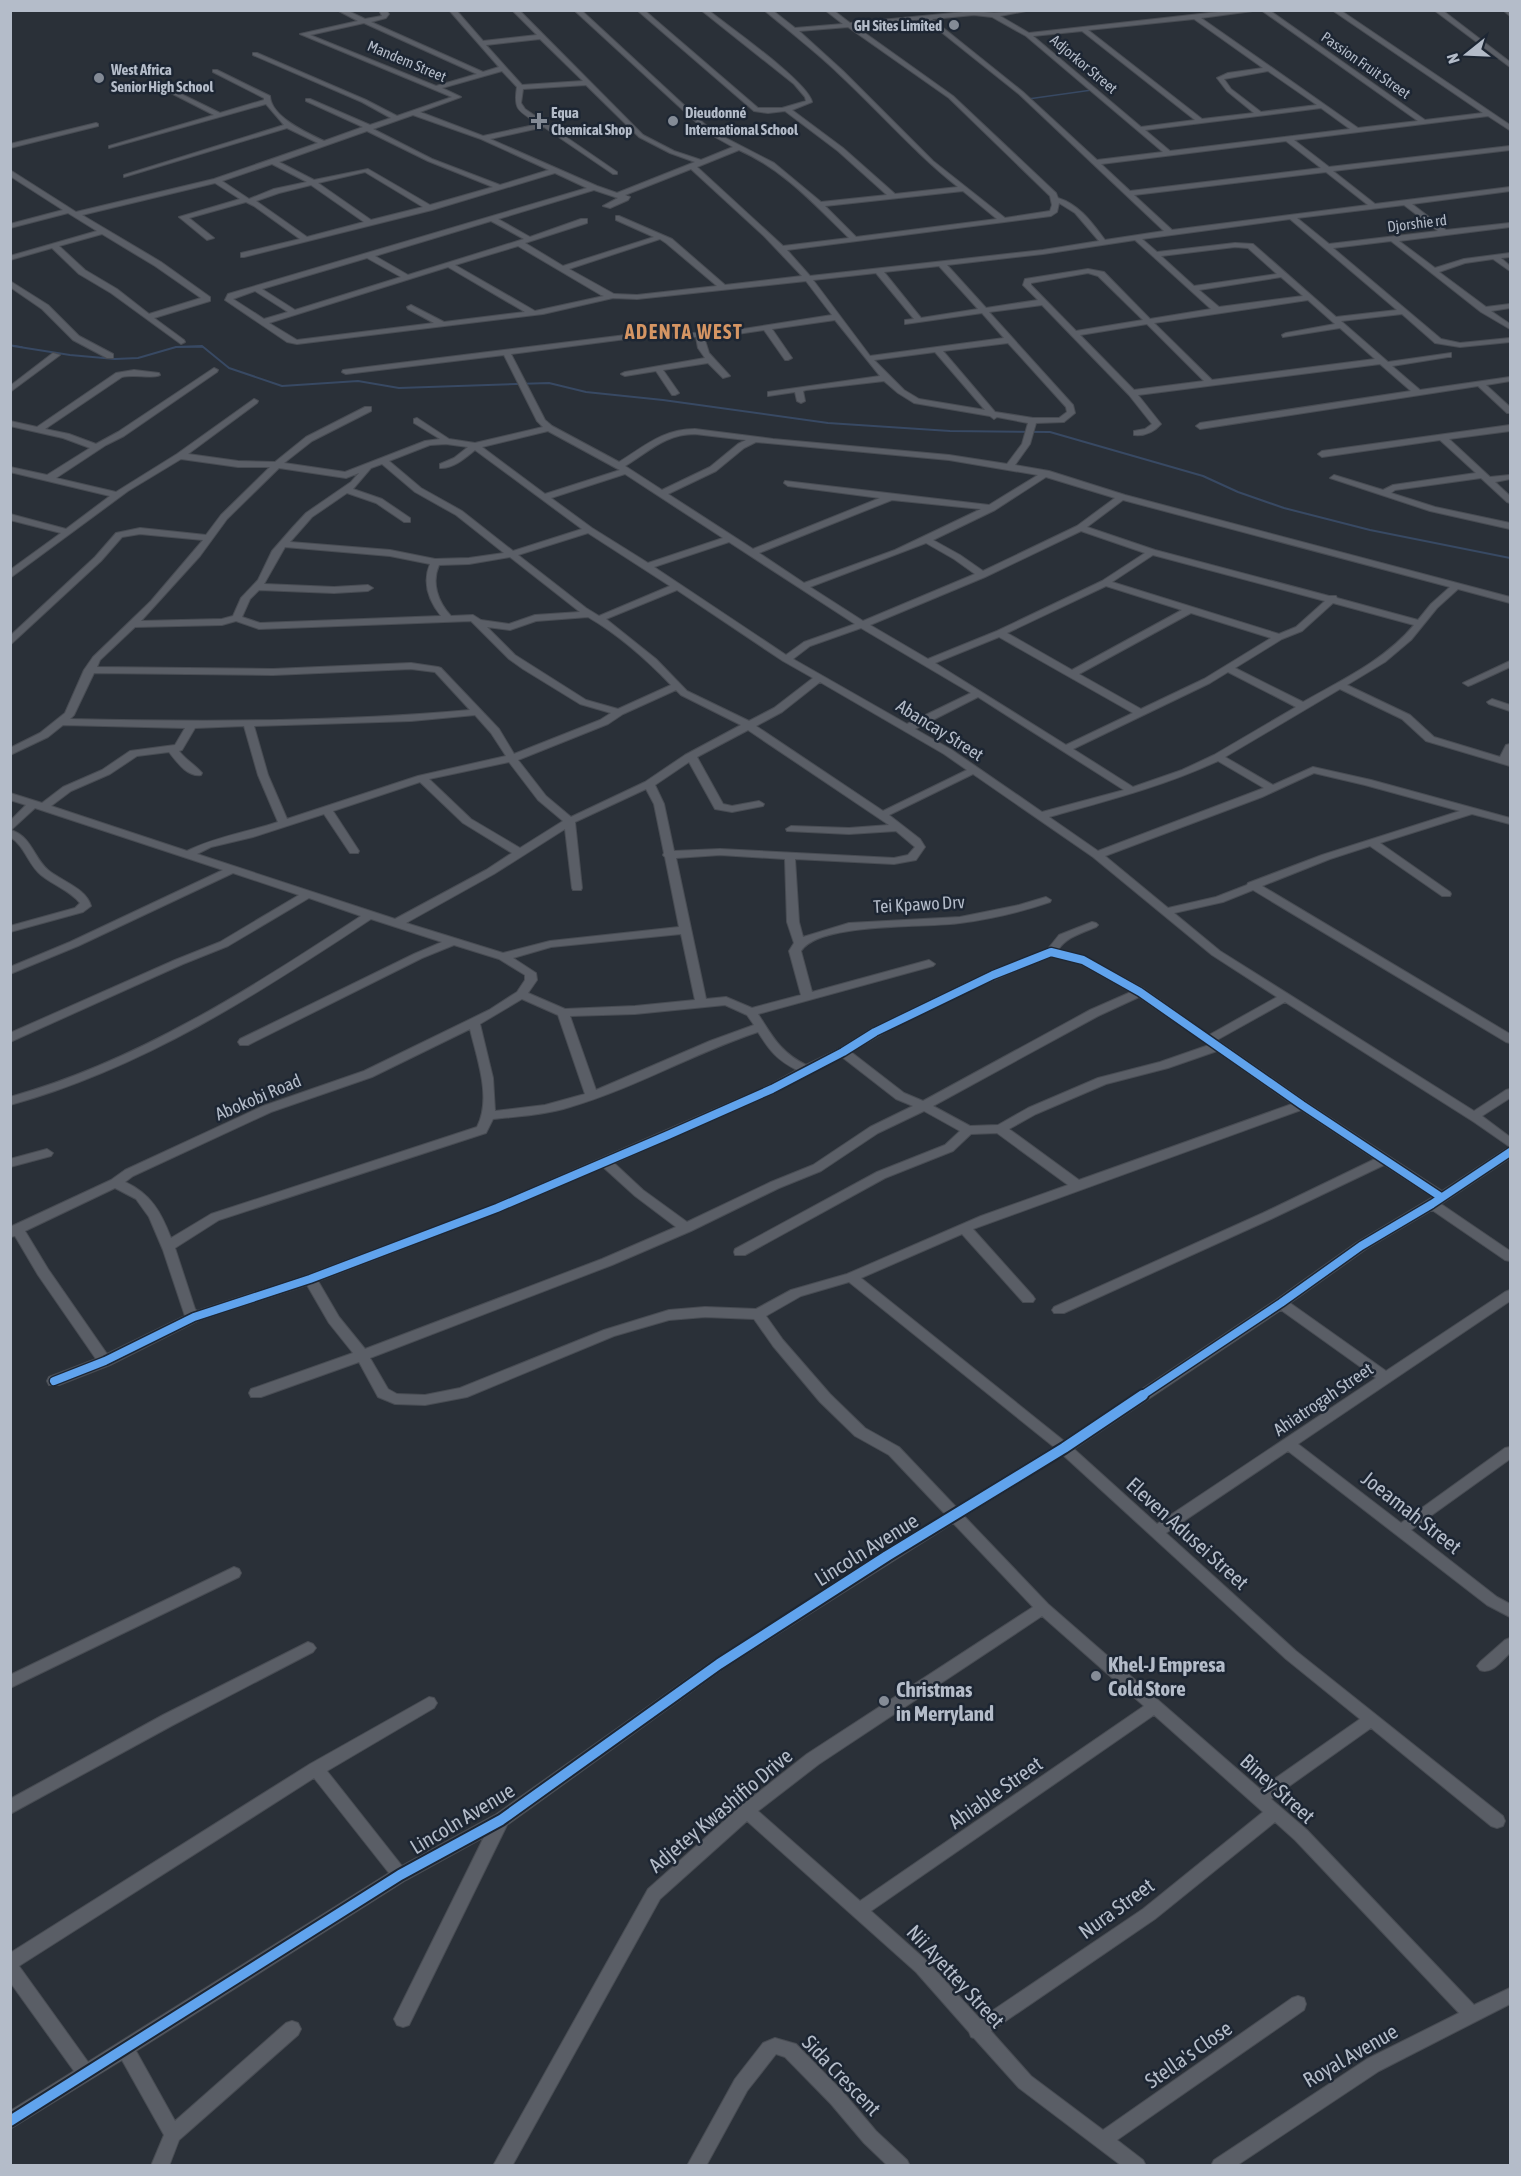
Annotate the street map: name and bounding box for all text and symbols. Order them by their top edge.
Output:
place label: GH Sites Limited [854,17,942,34]
marker: GH Sites Limited [947,18,961,32]
north arrow [1437,24,1497,84]
street label: Passion Fruit Street [1318,28,1414,102]
street label: Adjorkor Street [1047,31,1121,97]
street label: Mandem Street [365,37,449,85]
text: N [1443,51,1463,66]
place label: West Africa Senior High School [110,61,215,95]
marker: West Africa Senior High School [92,71,106,85]
place label: Equa Chemical Shop [551,104,632,138]
place label: Dieudonné International School [685,104,799,138]
marker: Equa Chemical Shop [532,114,546,128]
marker: Dieudonné International School [666,114,680,128]
street label: Djorshie rd [1386,211,1448,235]
district label: ADENTA WEST [624,320,743,343]
street label: Abancay Street [893,695,987,765]
street label: Tei Kpawo Drv [873,891,965,917]
street label: Abokobi Road [212,1069,304,1125]
street label: Ahiatrogah Street [1269,1358,1377,1440]
street label: Joeamah Street [1357,1466,1467,1558]
street label: Eleven Adusei Street [1122,1472,1254,1594]
street label: Lincoln Avenue [810,1508,922,1590]
place label: Khel-J Empresa Cold Store [1108,1652,1226,1700]
marker: Khel-J Empresa Cold Store [1089,1669,1103,1683]
place label: Christmas in Merryland [896,1677,994,1725]
marker: Christmas in Merryland [877,1694,891,1708]
street label: Adjetey Kwashifio Drive [643,1743,797,1877]
street label: Biney Street [1236,1748,1320,1828]
street label: Ahiable Street [944,1751,1046,1833]
street label: Lincoln Avenue [405,1777,519,1859]
street label: Nura Street [1074,1873,1158,1943]
street label: Nii Ayettey Street [902,1920,1010,2032]
street label: Stella's Close [1140,2015,1236,2093]
street label: Royal Avenue [1299,2018,1401,2092]
street label: Sida Crescent [798,2030,886,2120]

